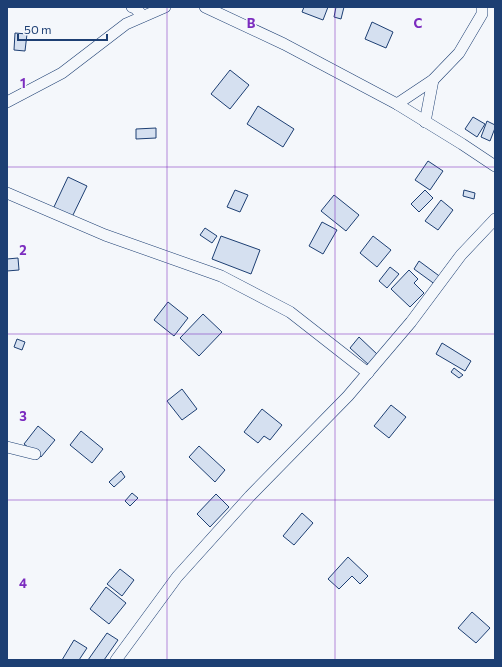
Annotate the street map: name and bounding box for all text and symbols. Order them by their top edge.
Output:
text: B [247,15,256,31]
text: C [414,15,423,31]
scale bar [18,16,107,42]
text: 50 m [24,22,52,36]
text: 1 [20,75,26,91]
text: 2 [19,242,27,258]
text: 3 [19,408,27,424]
text: 4 [19,575,27,591]

